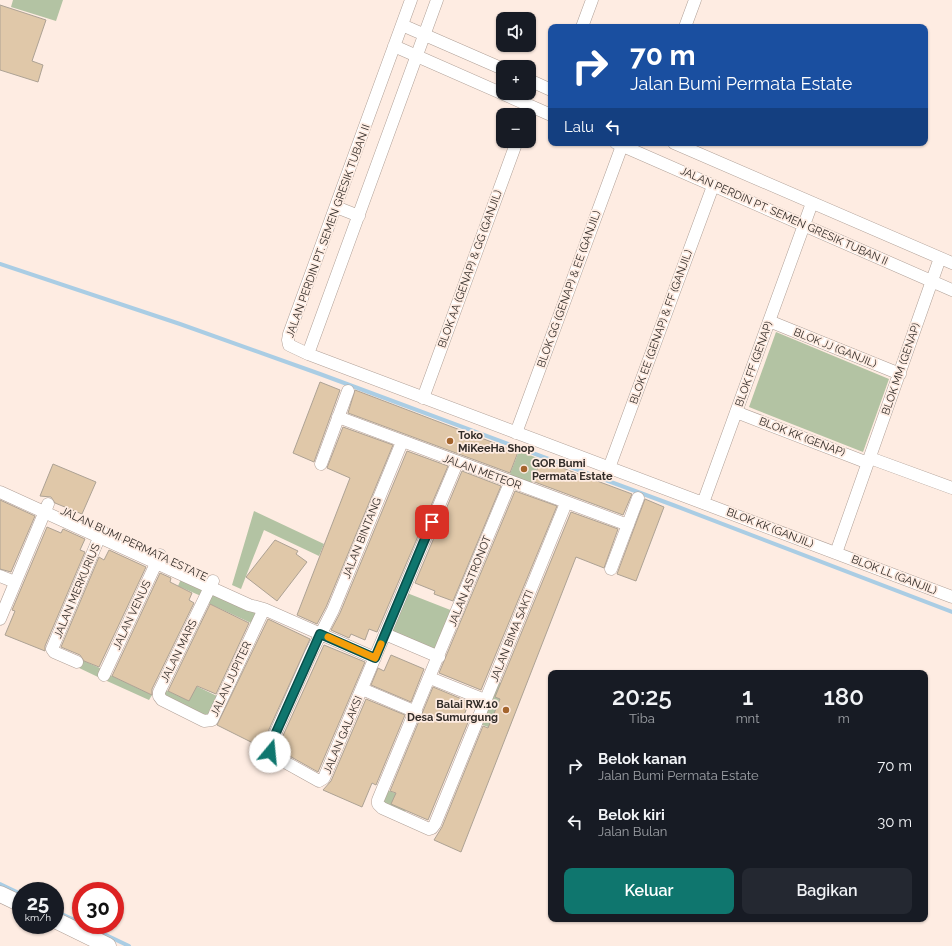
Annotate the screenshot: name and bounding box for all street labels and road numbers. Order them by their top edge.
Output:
street label: JALAN PERDIN PT. SEMEN GRESIK TUBAN II [283,123,373,339]
street label: JALAN PERDIN PT. SEMEN GRESIK TUBAN II [678,164,890,268]
street label: BLOK AA (GENAP) & GG (GANJIL) [435,188,505,350]
street label: BLOK GG (GENAP) & EE (GANJIL) [534,209,604,369]
street label: BLOK EE (GENAP) & FF (GANJIL) [627,248,695,406]
street label: BLOK FF (GENAP) [733,319,776,409]
street label: BLOK MM (GENAP) [879,321,923,417]
street label: BLOK JJ (GANJIL) [792,325,878,371]
street label: BLOK KK (GENAP) [757,415,847,459]
street label: JALAN METEOR [441,452,523,492]
street label: JALAN BINTANG [340,496,384,580]
street label: JALAN BUMI PERMATA ESTATE [58,504,210,584]
street label: BLOK KK (GANJIL) [725,505,815,551]
street label: JALAN ASTRONOT [446,533,494,628]
street label: JALAN MERKURIUS [51,541,103,640]
street label: BLOK LL (GANJIL) [849,553,939,597]
street label: JALAN VENUS [110,578,154,652]
street label: JALAN BIMA SAKTI [488,588,536,684]
street label: JALAN MARS [158,617,200,685]
street label: JALAN JUPITER [208,639,254,719]
street label: JALAN GALAKSI [321,694,365,776]

